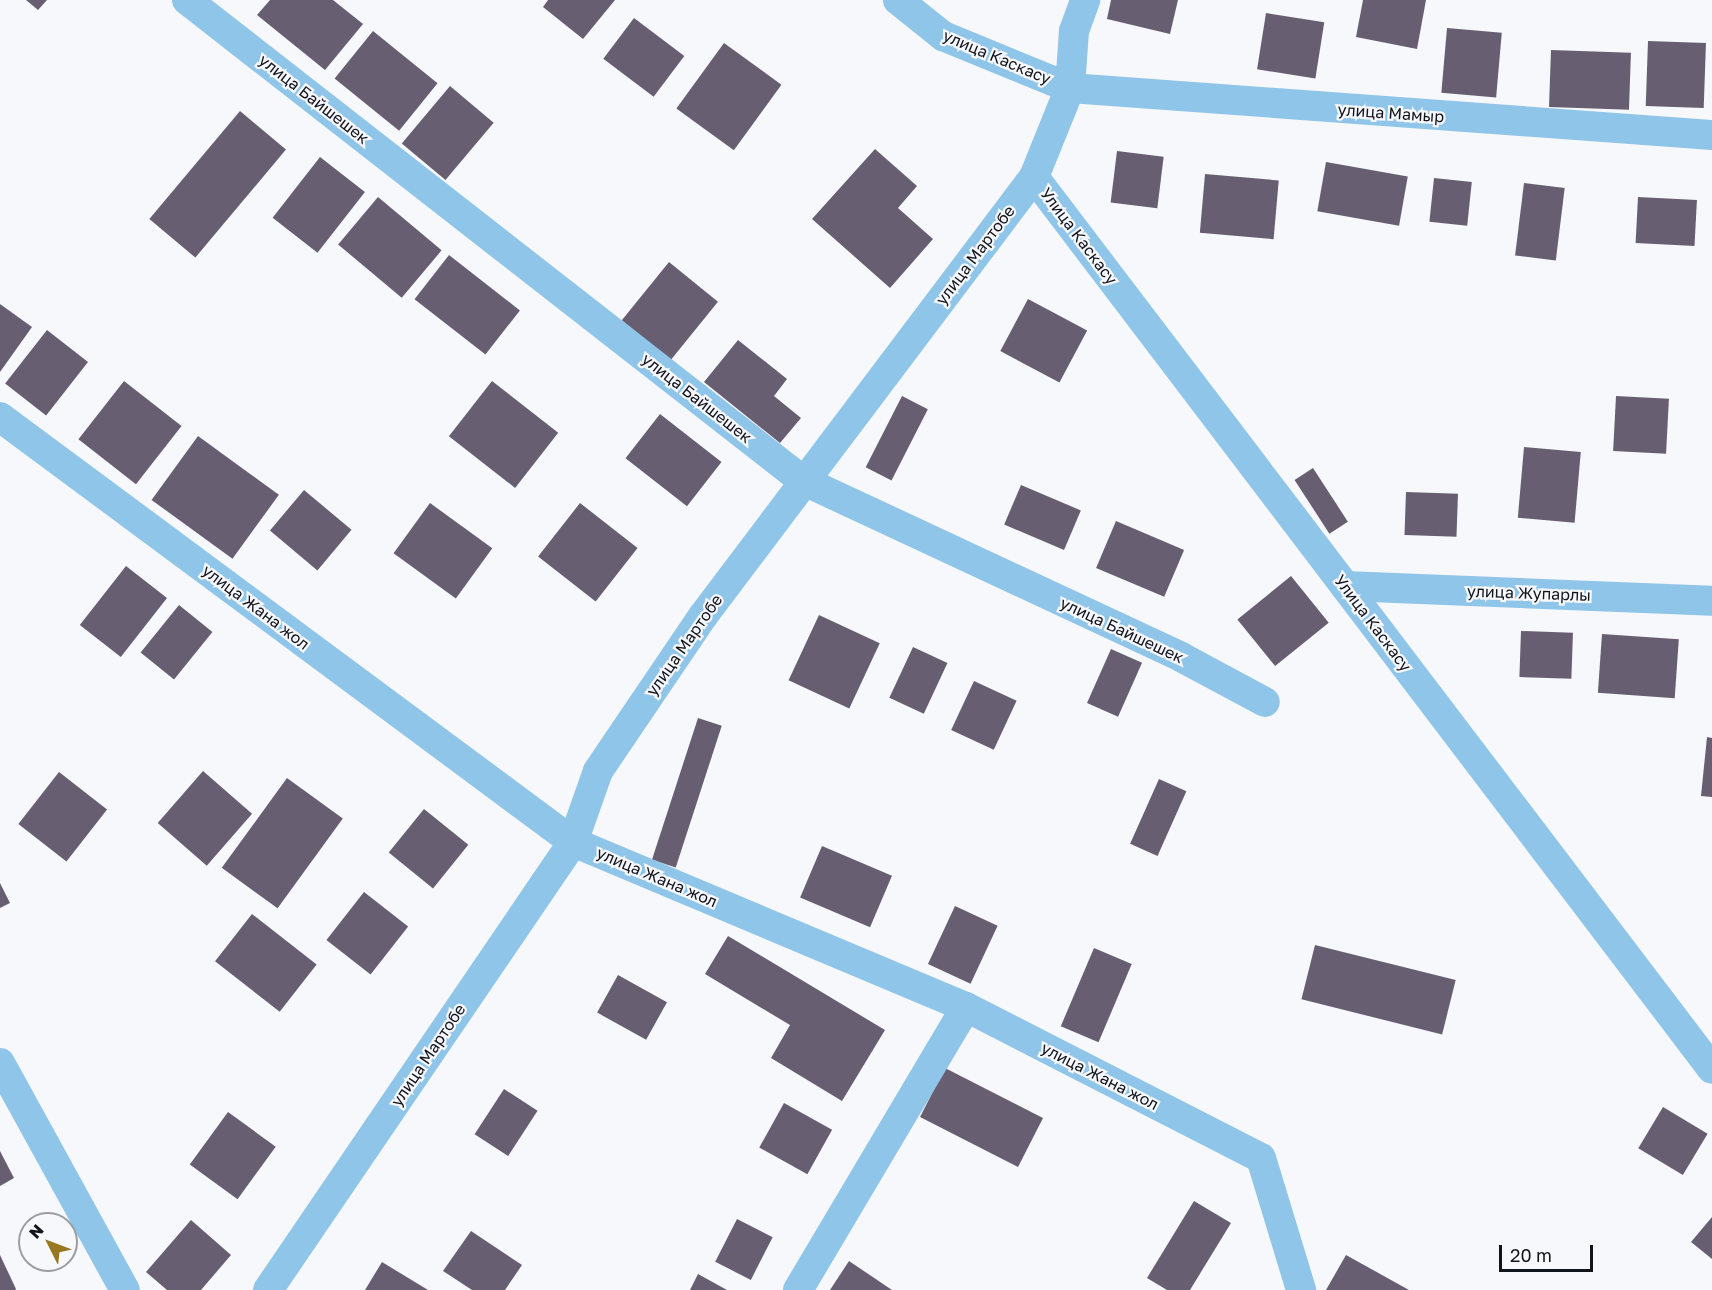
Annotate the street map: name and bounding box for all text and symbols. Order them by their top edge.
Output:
street label: улица Каскасу [940,26,1054,88]
street label: улица Байшешек [255,50,373,148]
street label: улица Мамыр [1337,100,1445,126]
street label: Улица Каскасу [1036,184,1122,288]
street label: улица Мартобе [931,202,1019,308]
street label: улица Байшешек [638,349,756,447]
street label: улица Жана жол [199,560,313,654]
street label: Улица Каскасу [1330,571,1416,675]
street label: улица Жупарлы [1467,581,1591,605]
street label: улица Мартобе [642,591,726,699]
street label: улица Байшешек [1057,593,1187,667]
street label: улица Жана жол [594,843,720,911]
street label: улица Мартобе [387,1000,469,1110]
street label: улица Жана жол [1038,1038,1162,1114]
north arrow [18,1212,78,1272]
text: N [25,1220,48,1243]
scale bar [1502,1233,1596,1271]
text: 20 m [1510,1244,1552,1266]

